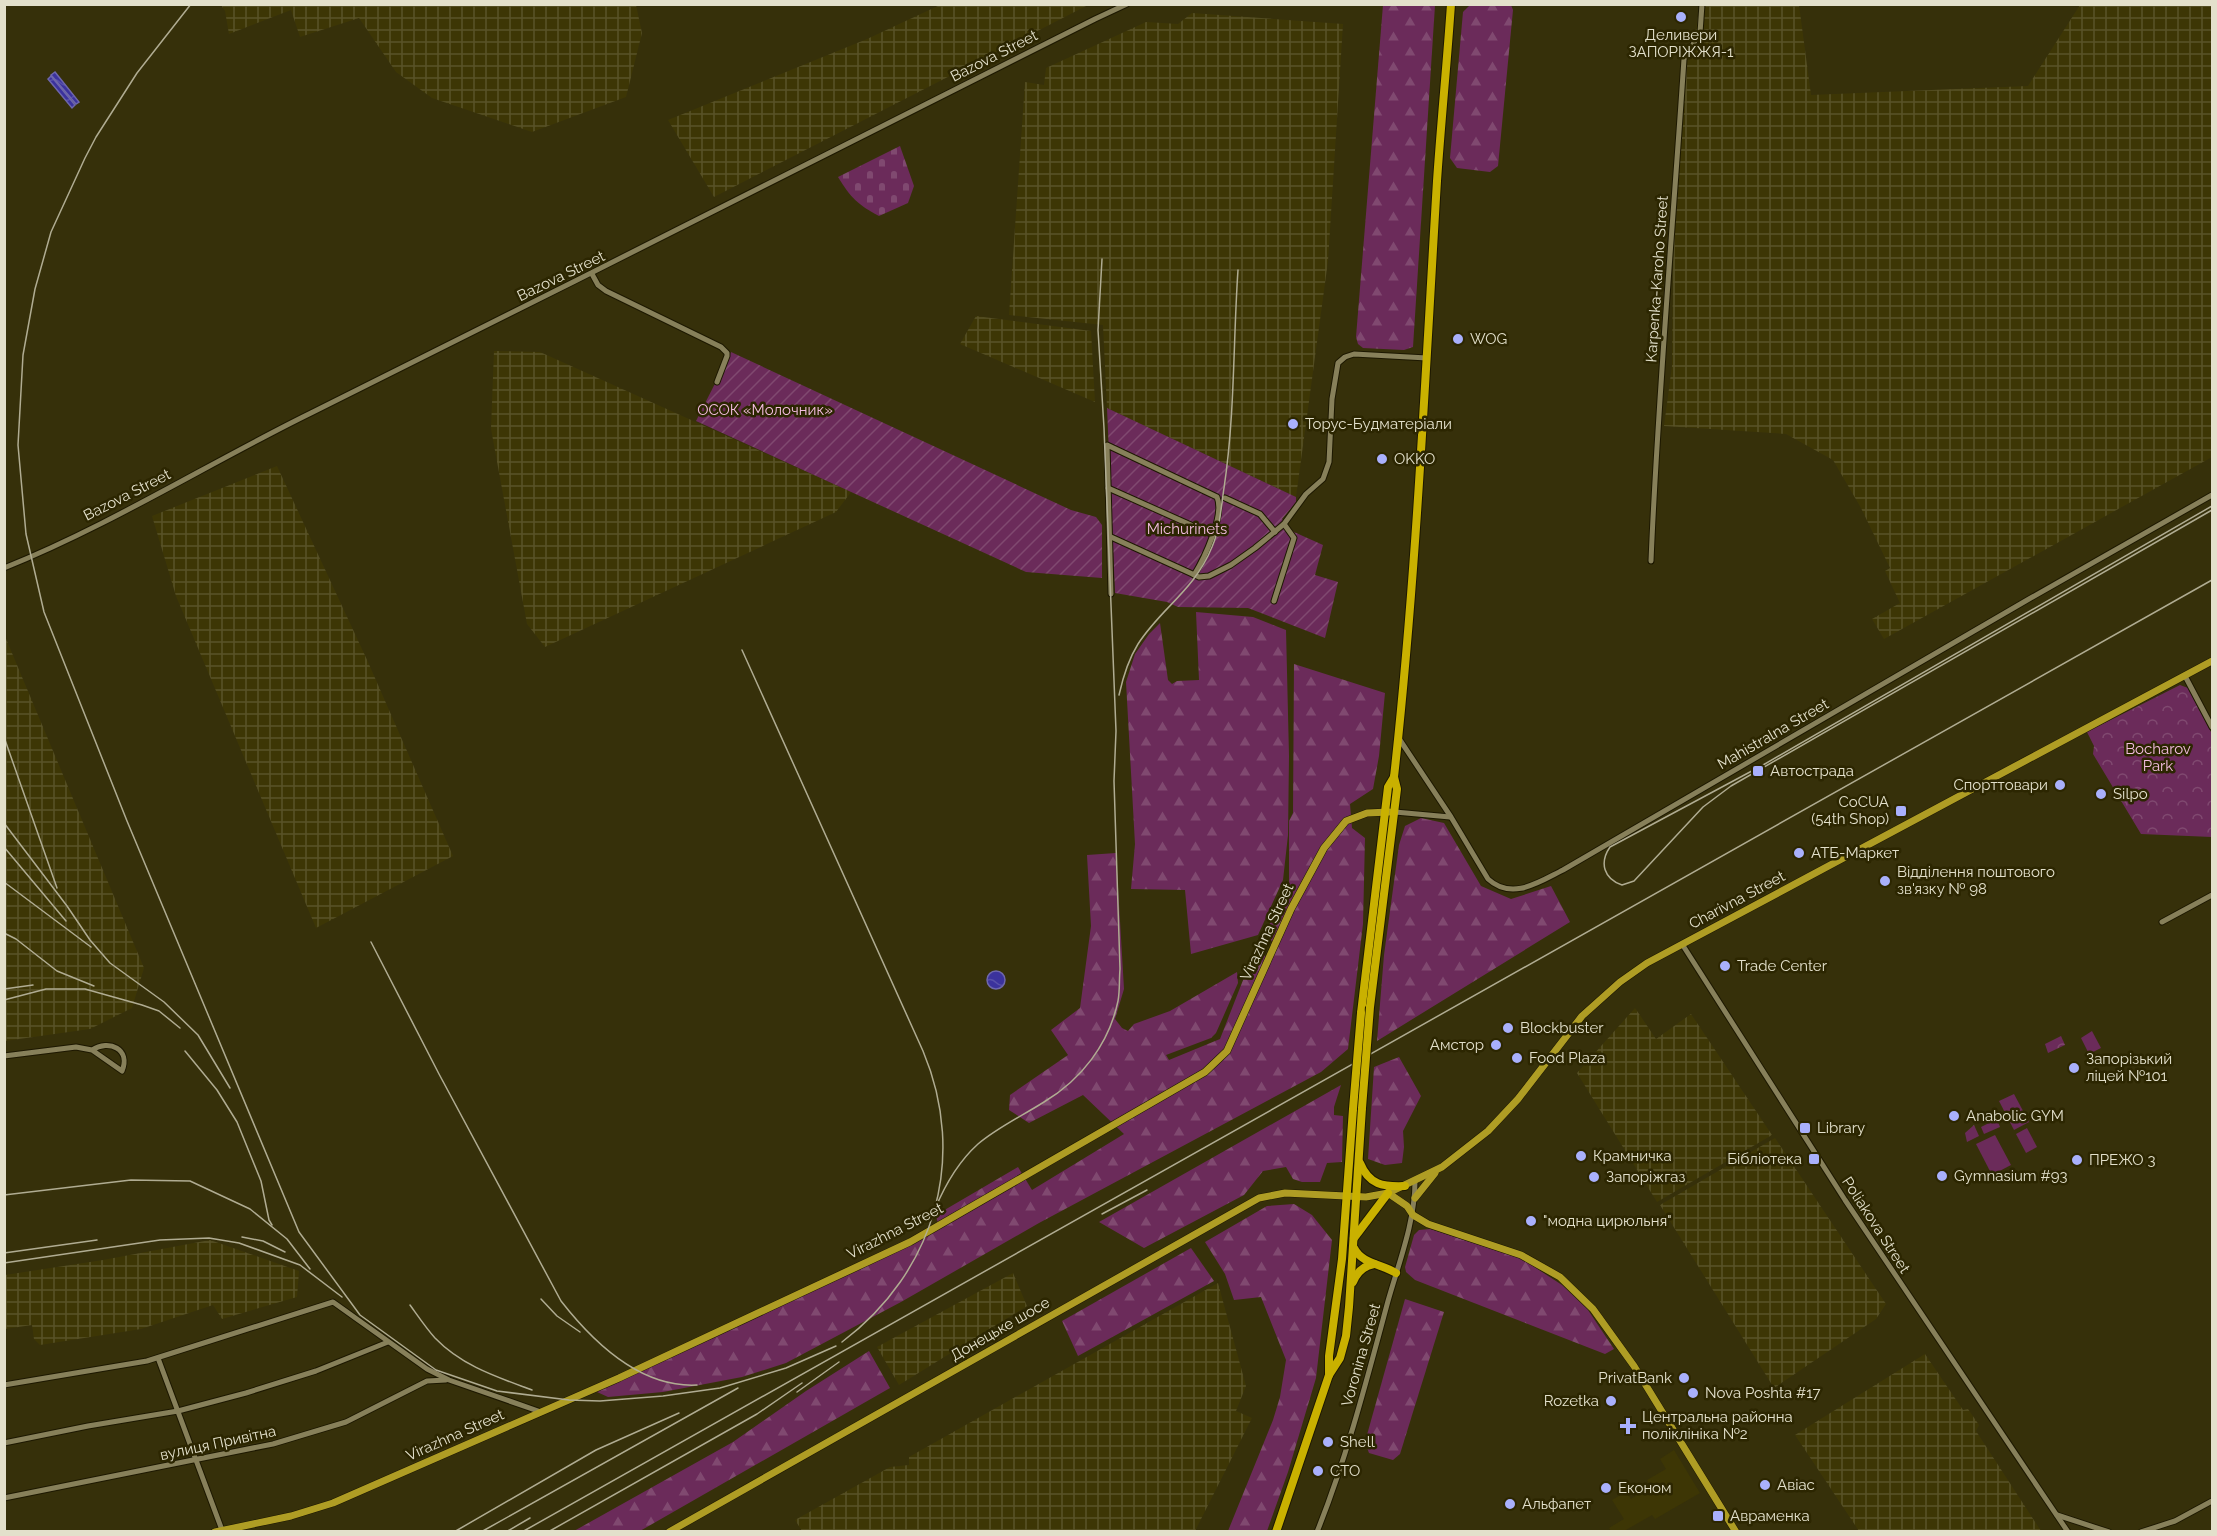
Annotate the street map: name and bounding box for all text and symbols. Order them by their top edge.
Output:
marker: Деливери ЗАПОРІЖЖЯ-1 [1674,10,1688,24]
street label: Bazova Street [947,26,1041,86]
place label: Деливери ЗАПОРІЖЖЯ-1 [1629,26,1734,61]
street label: Karpenka-Karoho Street [1642,195,1672,363]
street label: Bazova Street [514,247,608,305]
place label: WOG [1470,330,1507,348]
marker: WOG [1451,332,1465,346]
park label: ОСОК «Молочник» [697,401,833,419]
place label: Торус-Будматеріали [1305,415,1452,433]
marker: Торус-Будматеріали [1286,417,1300,431]
place label: OKKO [1394,450,1435,468]
marker: OKKO [1375,452,1389,466]
street label: Bazova Street [80,465,174,525]
park label: Michurinets [1147,520,1227,538]
street label: Mahistralna Street [1714,695,1832,773]
park label: Bocharov Park [2125,740,2191,775]
place label: Автострада [1770,762,1854,780]
marker: Автострада [1751,764,1765,778]
place label: Спорттовари [1953,776,2048,794]
marker: Спорттовари [2053,778,2067,792]
place label: Silpo [2113,785,2148,803]
marker: Silpo [2094,787,2108,801]
place label: CoCUA (54th Shop) [1811,793,1889,828]
marker: CoCUA (54th Shop) [1894,804,1908,818]
place label: АТБ-Маркет [1811,844,1899,862]
marker: АТБ-Маркет [1792,846,1806,860]
place label: Відділення поштового зв'язку № 98 [1897,863,2055,898]
street label: Charivna Street [1686,867,1788,933]
marker: Відділення поштового зв'язку № 98 [1878,874,1892,888]
street label: Virazhna Street [1237,880,1297,984]
place label: Trade Center [1737,957,1828,975]
marker: Trade Center [1718,959,1732,973]
place label: Blockbuster [1520,1019,1604,1037]
marker: Blockbuster [1501,1021,1515,1035]
place label: Амстор [1430,1036,1484,1054]
marker: Амстор [1489,1038,1503,1052]
place label: Food Plaza [1529,1049,1606,1067]
place label: Запорізький ліцей №101 [2086,1050,2172,1085]
marker: Food Plaza [1510,1051,1524,1065]
marker: Запорізький ліцей №101 [2067,1061,2081,1075]
place label: Anabolic GYM [1966,1107,2064,1125]
marker: Anabolic GYM [1947,1109,1961,1123]
place label: Library [1817,1119,1865,1137]
marker: Library [1798,1121,1812,1135]
place label: Крамничка [1593,1147,1672,1165]
marker: Крамничка [1574,1149,1588,1163]
place label: Бібліотека [1727,1150,1802,1168]
place label: ПРЕЖО 3 [2089,1151,2155,1169]
marker: Бібліотека [1807,1152,1821,1166]
marker: ПРЕЖО 3 [2070,1153,2084,1167]
place label: Gymnasium #93 [1954,1167,2067,1185]
place label: Запоріжгаз [1606,1168,1685,1186]
marker: Gymnasium #93 [1935,1169,1949,1183]
marker: Запоріжгаз [1587,1170,1601,1184]
street label: Poliakova Street [1838,1173,1914,1277]
street label: Virazhna Street [844,1199,946,1263]
place label: "модна цирюльня" [1543,1212,1672,1230]
marker: "модна цирюльня" [1524,1214,1538,1228]
street label: Донецьке шосе [947,1293,1053,1365]
street label: Voronina Street [1338,1301,1384,1409]
place label: PrivatBank [1598,1369,1672,1387]
marker: PrivatBank [1677,1371,1691,1385]
place label: Nova Poshta #17 [1705,1384,1821,1402]
marker: Nova Poshta #17 [1686,1386,1700,1400]
place label: Rozetka [1544,1392,1599,1410]
marker: Rozetka [1604,1394,1618,1408]
street label: Virazhna Street [403,1405,507,1465]
place label: Центральна районна поліклініка №2 [1642,1408,1793,1443]
marker: Центральна районна поліклініка №2 [1619,1417,1637,1435]
street label: вулиця Привітна [158,1422,278,1464]
place label: Shell [1340,1433,1376,1451]
marker: Shell [1321,1435,1335,1449]
place label: СТО [1330,1462,1360,1480]
marker: СТО [1311,1464,1325,1478]
place label: Авіас [1777,1476,1815,1494]
marker: Авіас [1758,1478,1772,1492]
place label: Економ [1618,1479,1672,1497]
marker: Економ [1599,1481,1613,1495]
place label: Альфапет [1522,1495,1591,1513]
marker: Альфапет [1503,1497,1517,1511]
place label: Авраменка [1730,1507,1810,1525]
marker: Авраменка [1711,1509,1725,1523]

